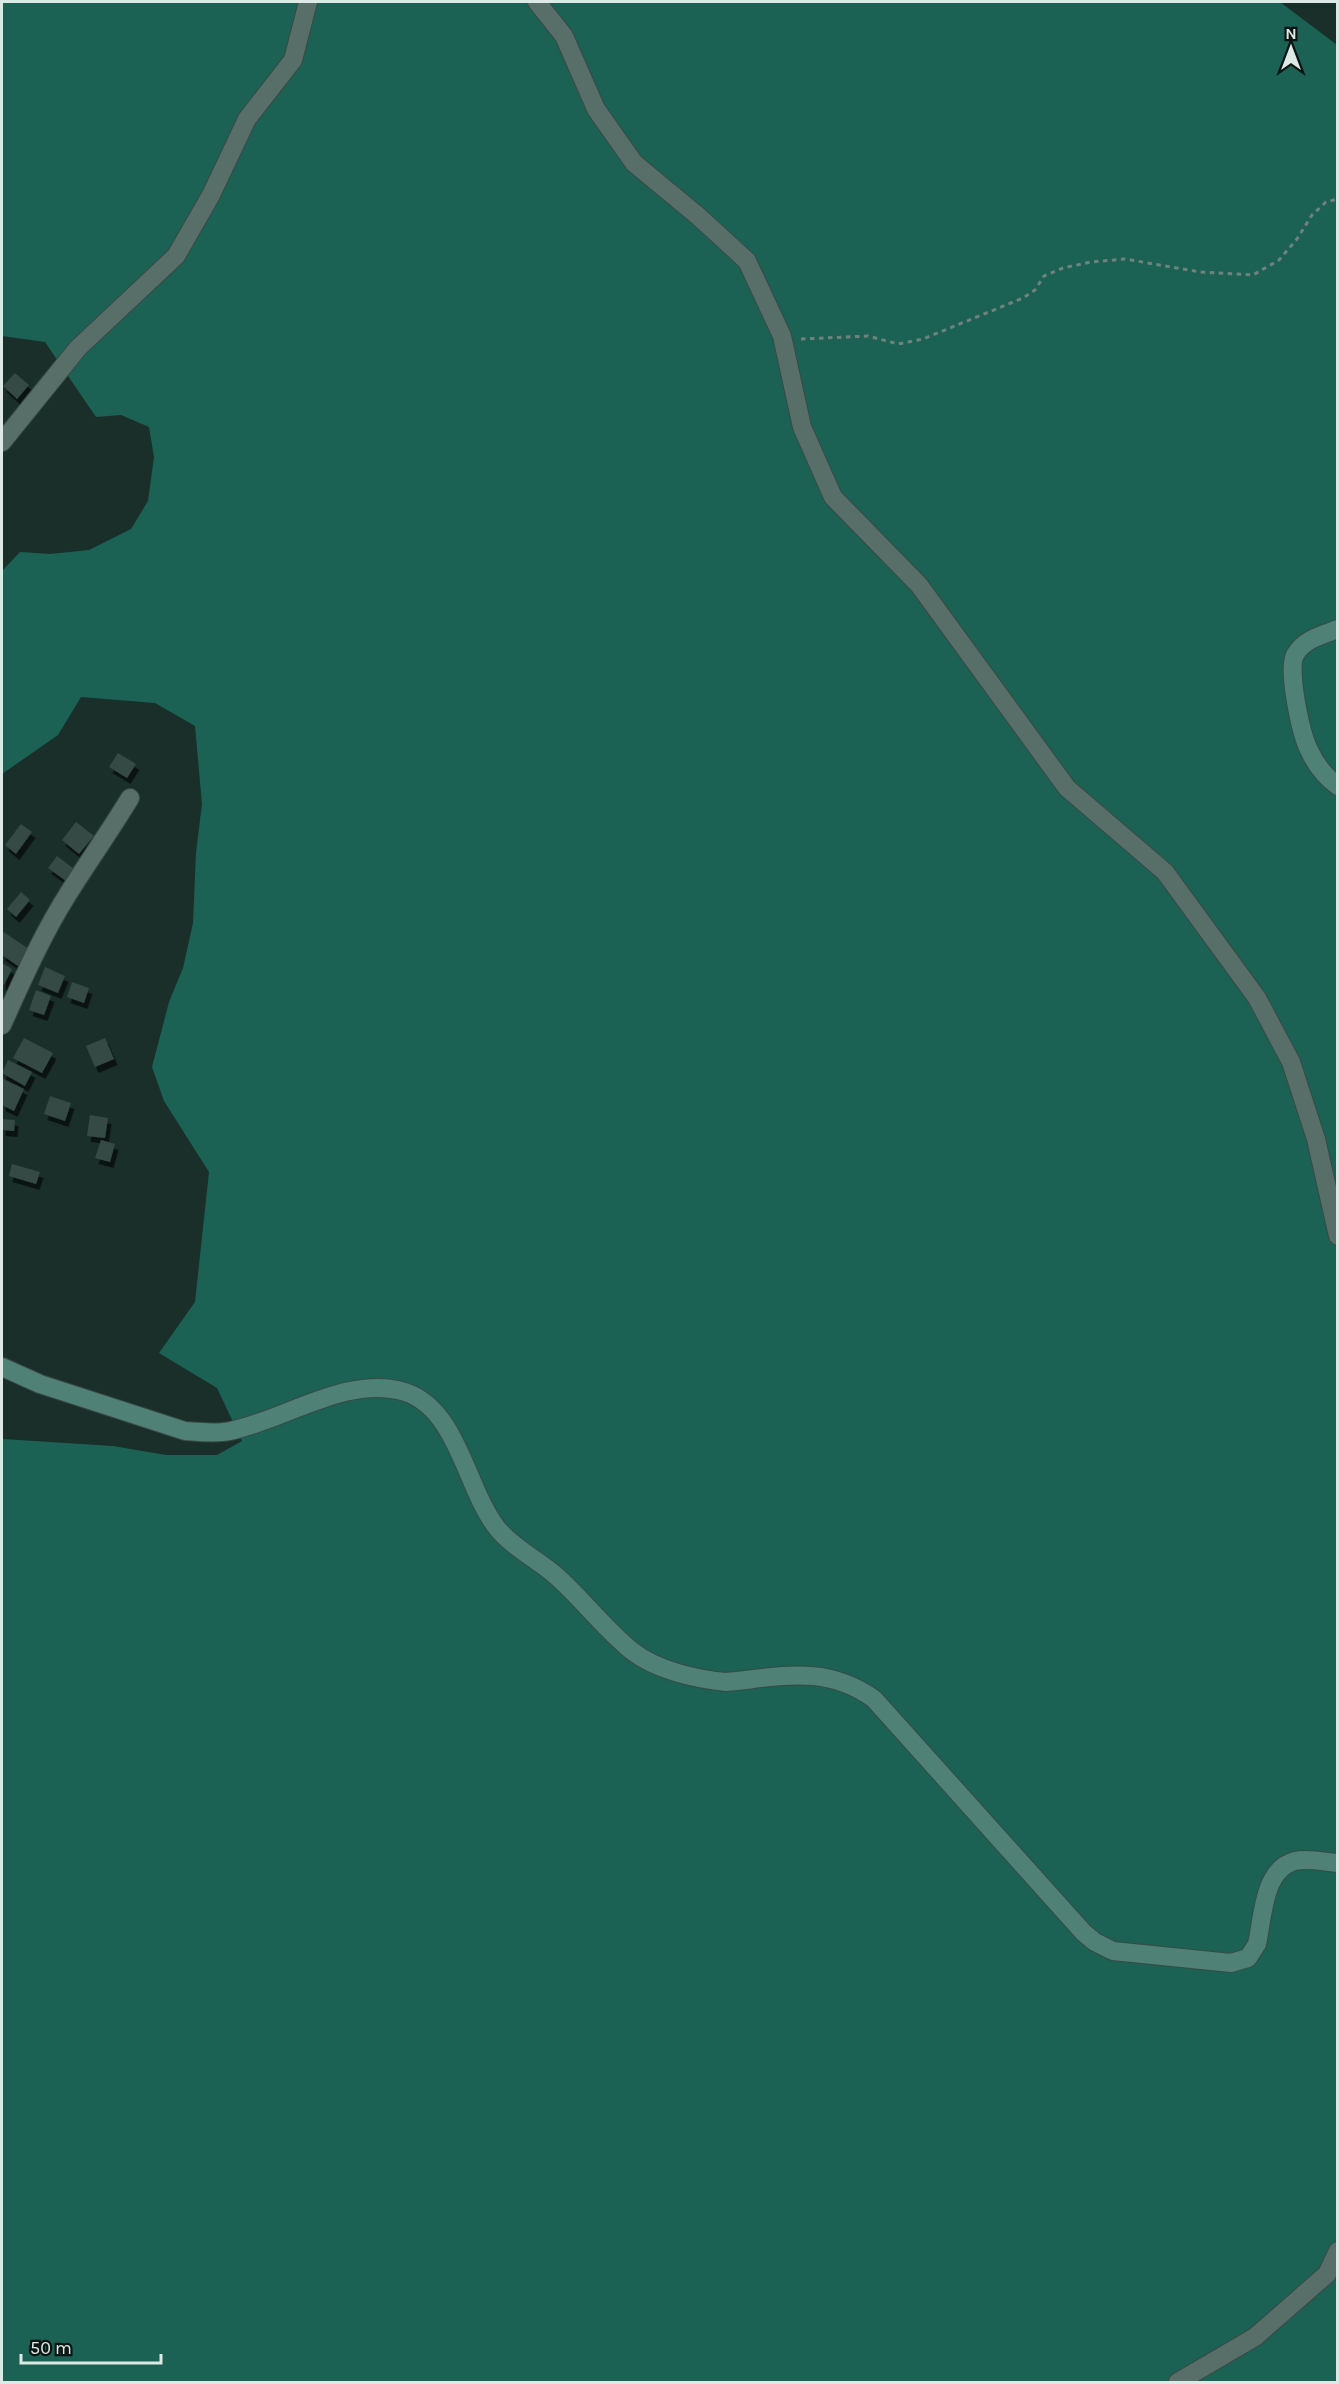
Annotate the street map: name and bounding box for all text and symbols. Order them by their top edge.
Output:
north arrow [1261,18,1321,78]
text: N [1285,24,1297,43]
scale bar [21,2327,160,2365]
text: 50 m [30,2337,72,2359]

